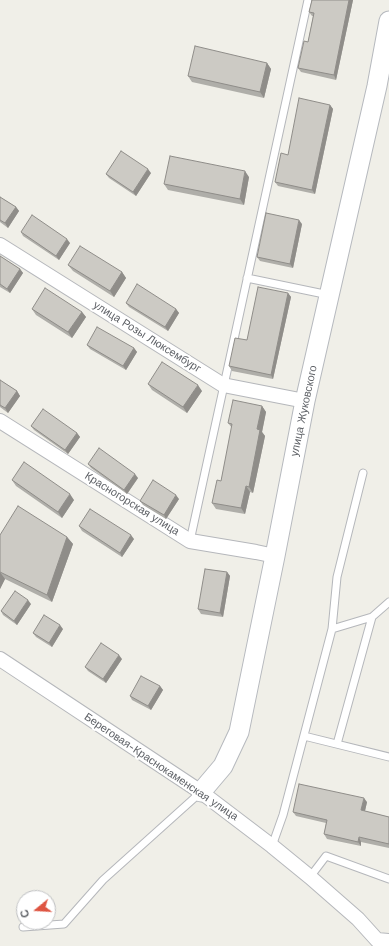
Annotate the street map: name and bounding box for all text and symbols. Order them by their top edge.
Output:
street label: улица Розы Люксембург [91,298,203,376]
street label: улица Жуковского [288,364,320,458]
street label: Красногорская улица [82,470,182,538]
street label: Береговая-Краснокаменская улица [82,710,240,824]
north arrow [16,890,56,930]
text: С [18,908,32,919]

